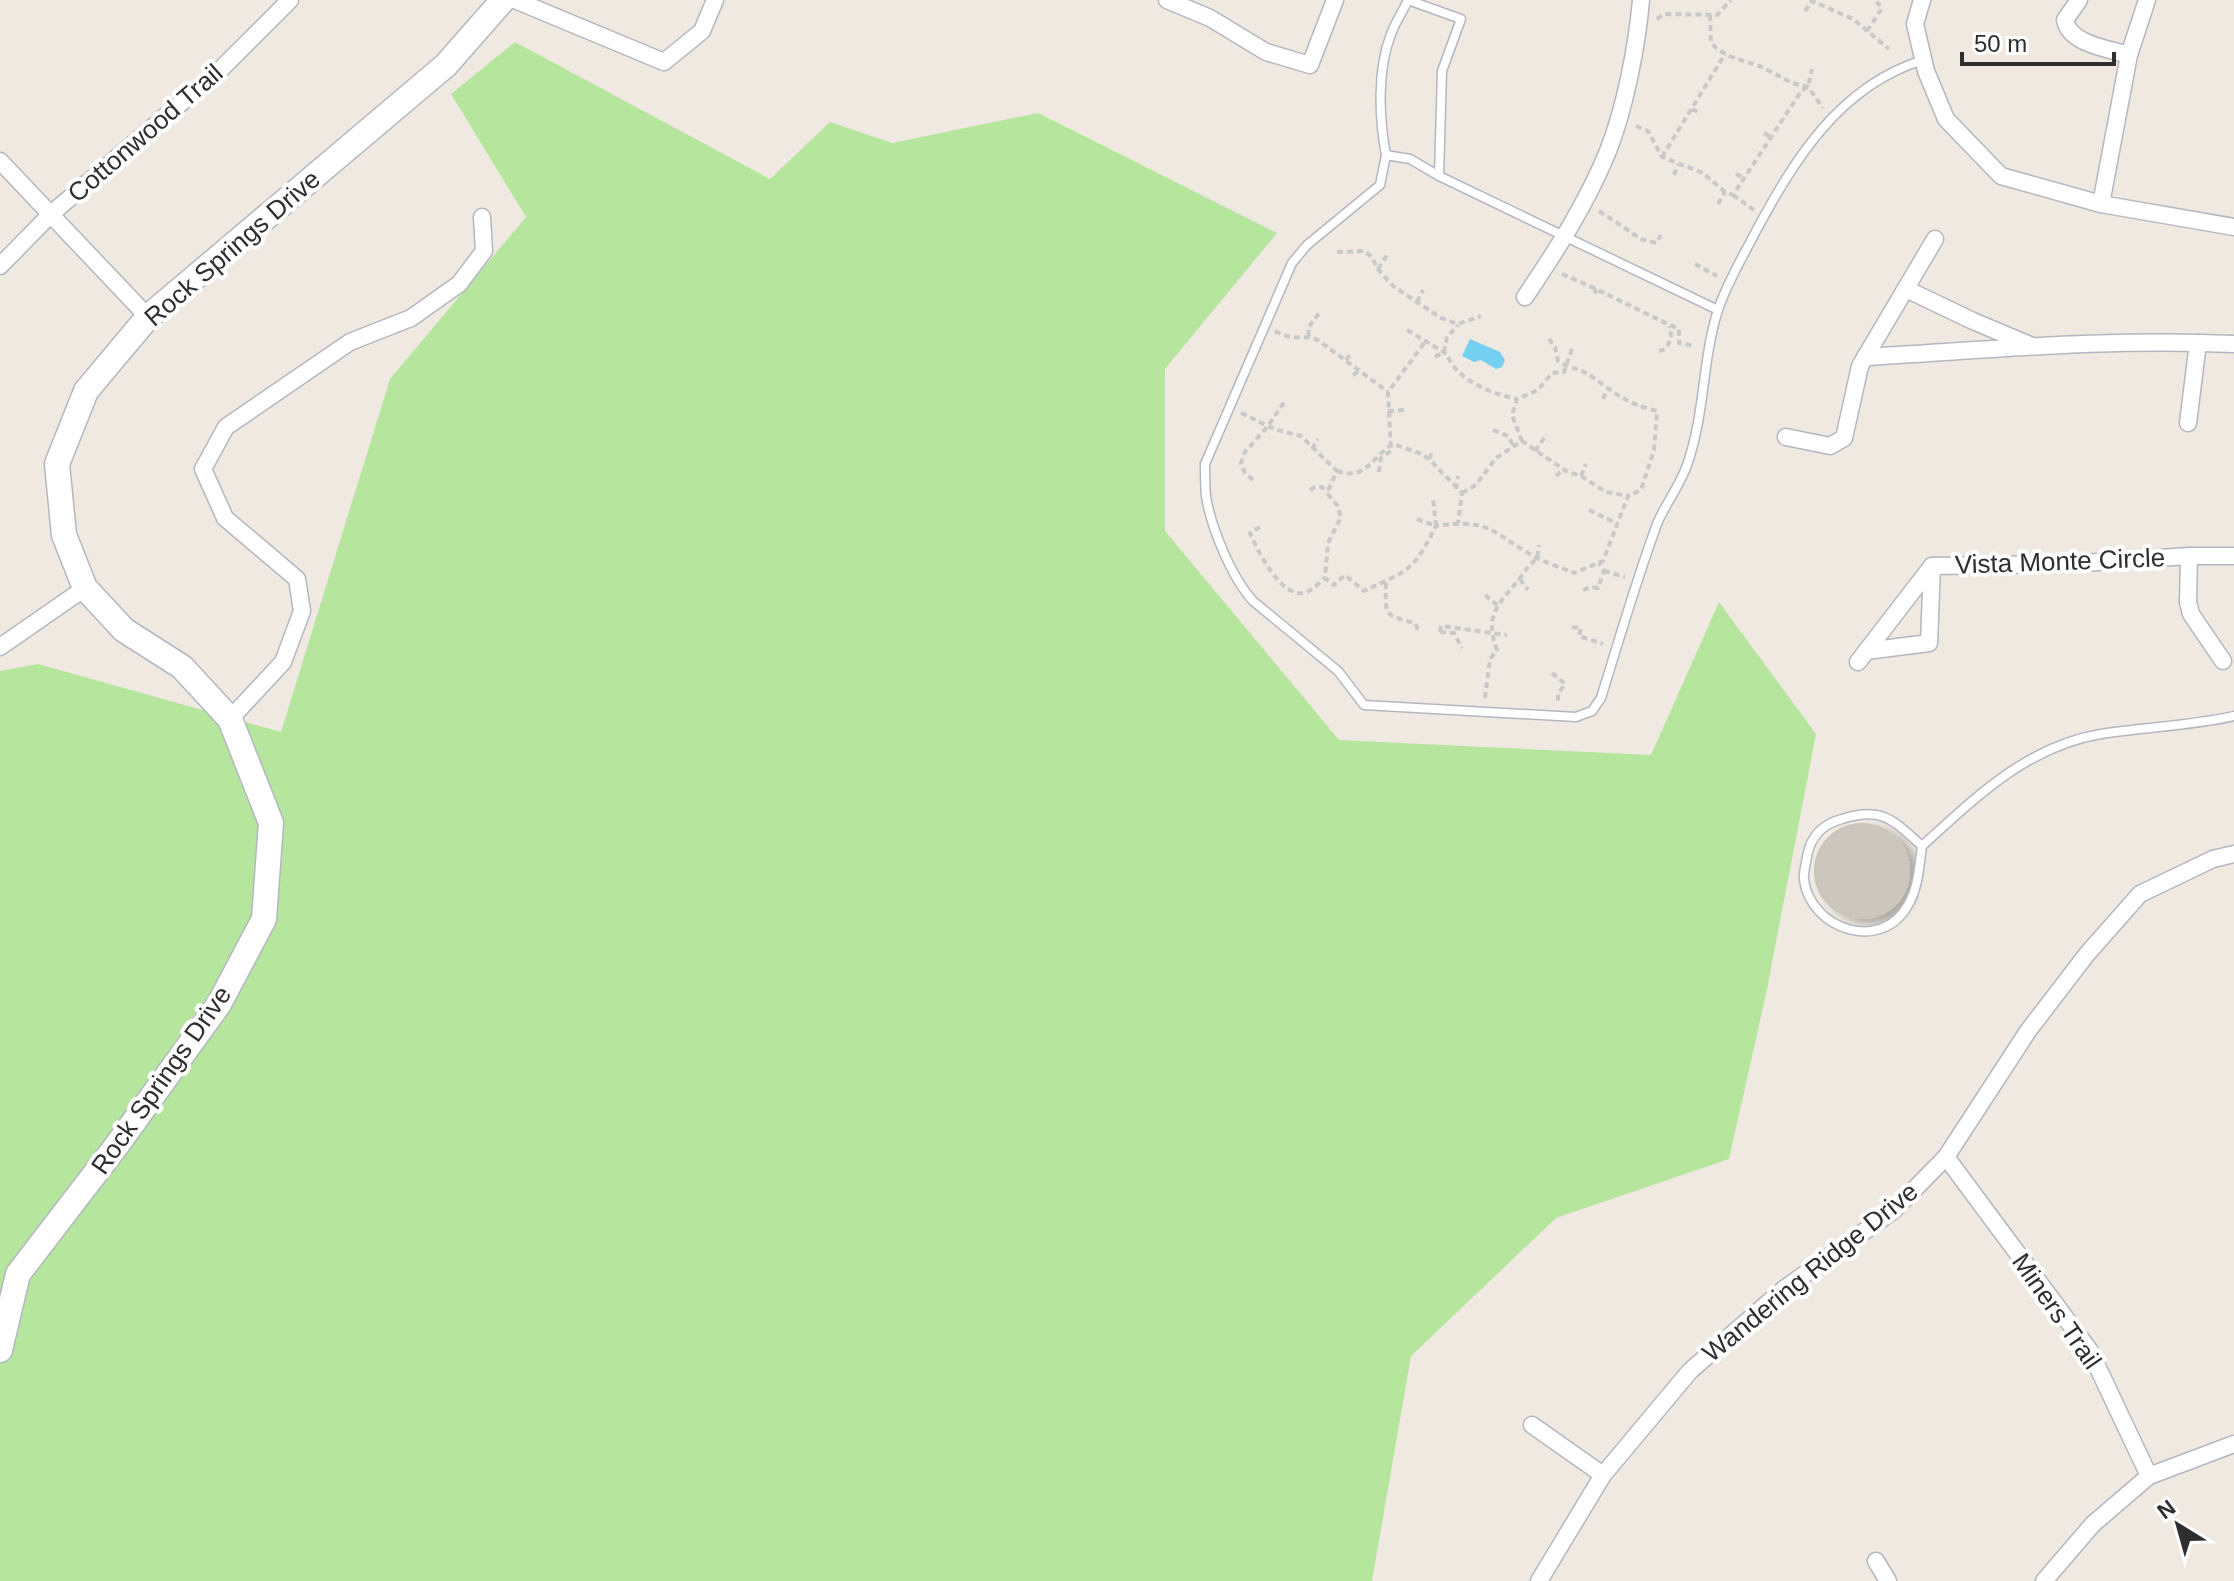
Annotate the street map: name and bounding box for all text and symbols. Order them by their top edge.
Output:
scale bar [1962,16,2114,66]
text: 50 m [1974,30,2027,57]
street label: Cottonwood Trail [62,58,228,208]
street label: Rock Springs Drive [138,164,326,332]
street label: Vista Monte Circle [1954,542,2166,580]
street label: Rock Springs Drive [85,980,237,1180]
street label: Wandering Ridge Drive [1696,1176,1924,1368]
street label: Miners Trail [2006,1247,2108,1375]
north arrow [2138,1485,2218,1565]
text: N [2152,1495,2180,1524]

